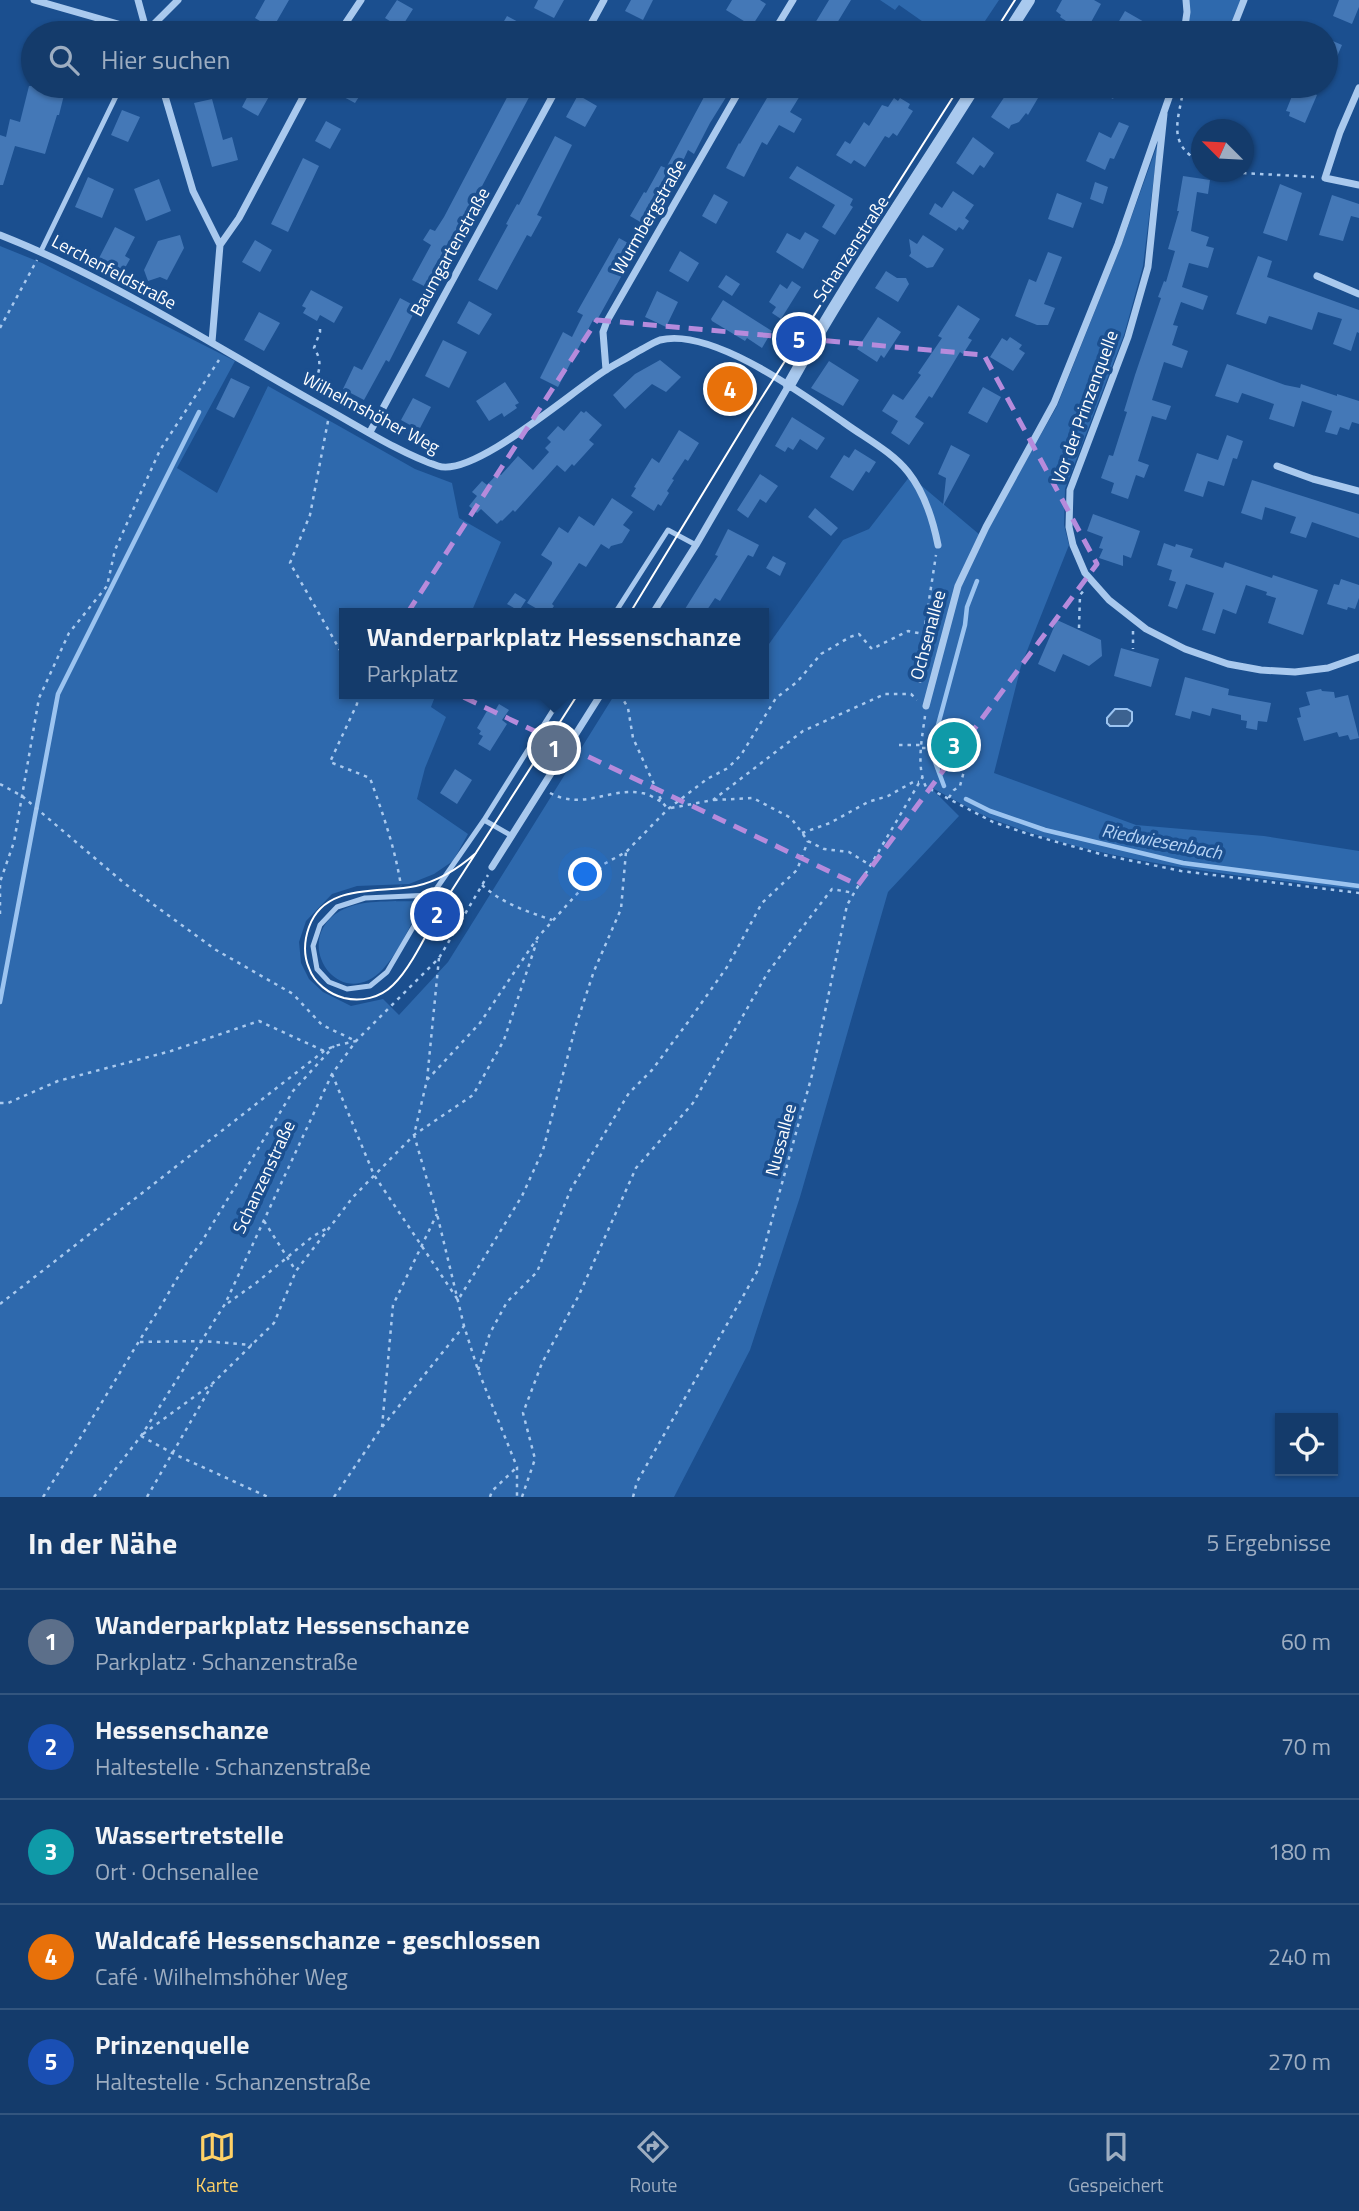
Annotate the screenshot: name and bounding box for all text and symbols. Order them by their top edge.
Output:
search box [21,21,1338,98]
text: Hier suchen [101,40,230,79]
icon: search [45,41,83,79]
north arrow [1191,119,1254,182]
street label: Wurmbergstraße [604,154,693,280]
street label: Baumgartenstraße [403,182,496,321]
street label: Schanzenstraße [806,190,895,307]
street label: Lerchenfeldstraße [47,227,181,316]
pin: 5 [776,313,822,365]
street label: Vor der Prinzenquelle [1044,326,1125,487]
pin: 4 [707,363,753,415]
street label: Wilhelmshöher Weg [298,365,445,460]
street label: Ochsenallee [903,587,952,683]
popup [339,608,769,699]
text: Wanderparkplatz Hessenschanze [367,617,741,656]
text: Parkplatz [367,656,458,691]
pin: 3 [931,719,977,771]
pin: 1 [531,722,577,774]
water label: Riedwiesenbach [1099,815,1225,866]
your location [568,857,602,891]
pin: 2 [414,888,460,940]
street label: Nussallee [758,1101,803,1179]
street label: Schanzenstraße [225,1116,302,1238]
map controls [1275,1413,1338,1476]
button: locate [1275,1413,1338,1476]
text: In der Nähe [28,1520,177,1566]
text: 5 Ergebnisse [1207,1525,1331,1560]
text: Wanderparkplatz Hessenschanze [95,1605,469,1644]
text: 1 [45,1624,57,1659]
text: 60 m [1281,1624,1331,1659]
text: Parkplatz · Schanzenstraße [95,1644,358,1679]
text: Hessenschanze [95,1710,269,1749]
text: 2 [45,1729,57,1764]
text: 70 m [1281,1729,1331,1764]
text: Haltestelle · Schanzenstraße [95,1749,371,1784]
text: Wassertretstelle [95,1815,284,1854]
text: 3 [45,1834,57,1869]
text: 180 m [1268,1834,1331,1869]
text: Ort · Ochsenallee [95,1854,259,1889]
text: Waldcafé Hessenschanze - geschlossen [95,1920,541,1959]
text: 4 [45,1939,57,1974]
text: 240 m [1268,1939,1331,1974]
text: Café · Wilhelmshöher Weg [95,1959,348,1994]
text: Prinzenquelle [95,2025,250,2064]
text: 5 [45,2044,57,2079]
text: 270 m [1268,2044,1331,2079]
text: Haltestelle · Schanzenstraße [95,2064,371,2099]
tab: Karte [195,2128,239,2199]
tab: Route [630,2128,677,2199]
tab: Gespeichert [1068,2128,1164,2199]

